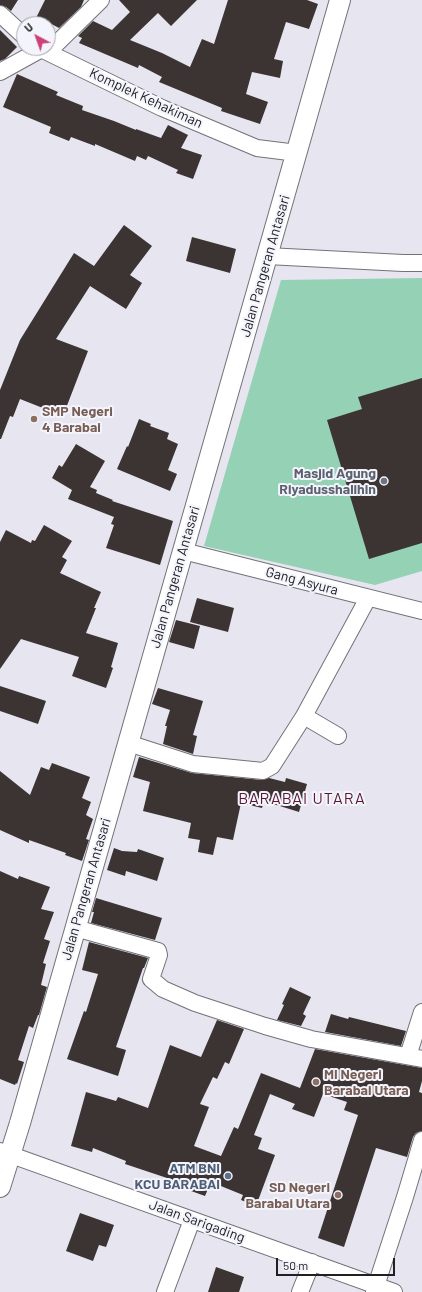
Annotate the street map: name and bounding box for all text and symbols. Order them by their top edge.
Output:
north arrow [16,16,56,56]
text: U [22,20,35,35]
street label: Komplek Kehakiman [87,64,205,132]
street label: Jalan Pangeran Antasari [237,193,293,339]
place label: SMP Negeri 4 Barabai [42,403,113,436]
marker: SMP Negeri 4 Barabai [29,414,39,424]
place label: Masjid Agung Riyadusshalihin [279,465,376,498]
marker: Masjid Agung Riyadusshalihin [379,476,389,486]
street label: Jalan Pangeran Antasari [147,504,203,650]
street label: Gang Asyura [264,563,340,599]
district label: BARABAI UTARA [238,789,366,809]
street label: Jalan Pangeran Antasari [58,816,114,962]
place label: MI Negeri Barabai Utara [324,1066,409,1098]
marker: MI Negeri Barabai Utara [311,1077,321,1087]
place label: ATM BNI KCU BARABAI [135,1160,220,1192]
marker: ATM BNI KCU BARABAI [223,1171,233,1181]
place label: SD Negeri Barabai Utara [245,1179,330,1212]
marker: SD Negeri Barabai Utara [333,1190,343,1200]
street label: Jalan Sarigading [147,1196,247,1246]
scale bar [278,1250,397,1276]
text: 50 m [283,1258,308,1272]

